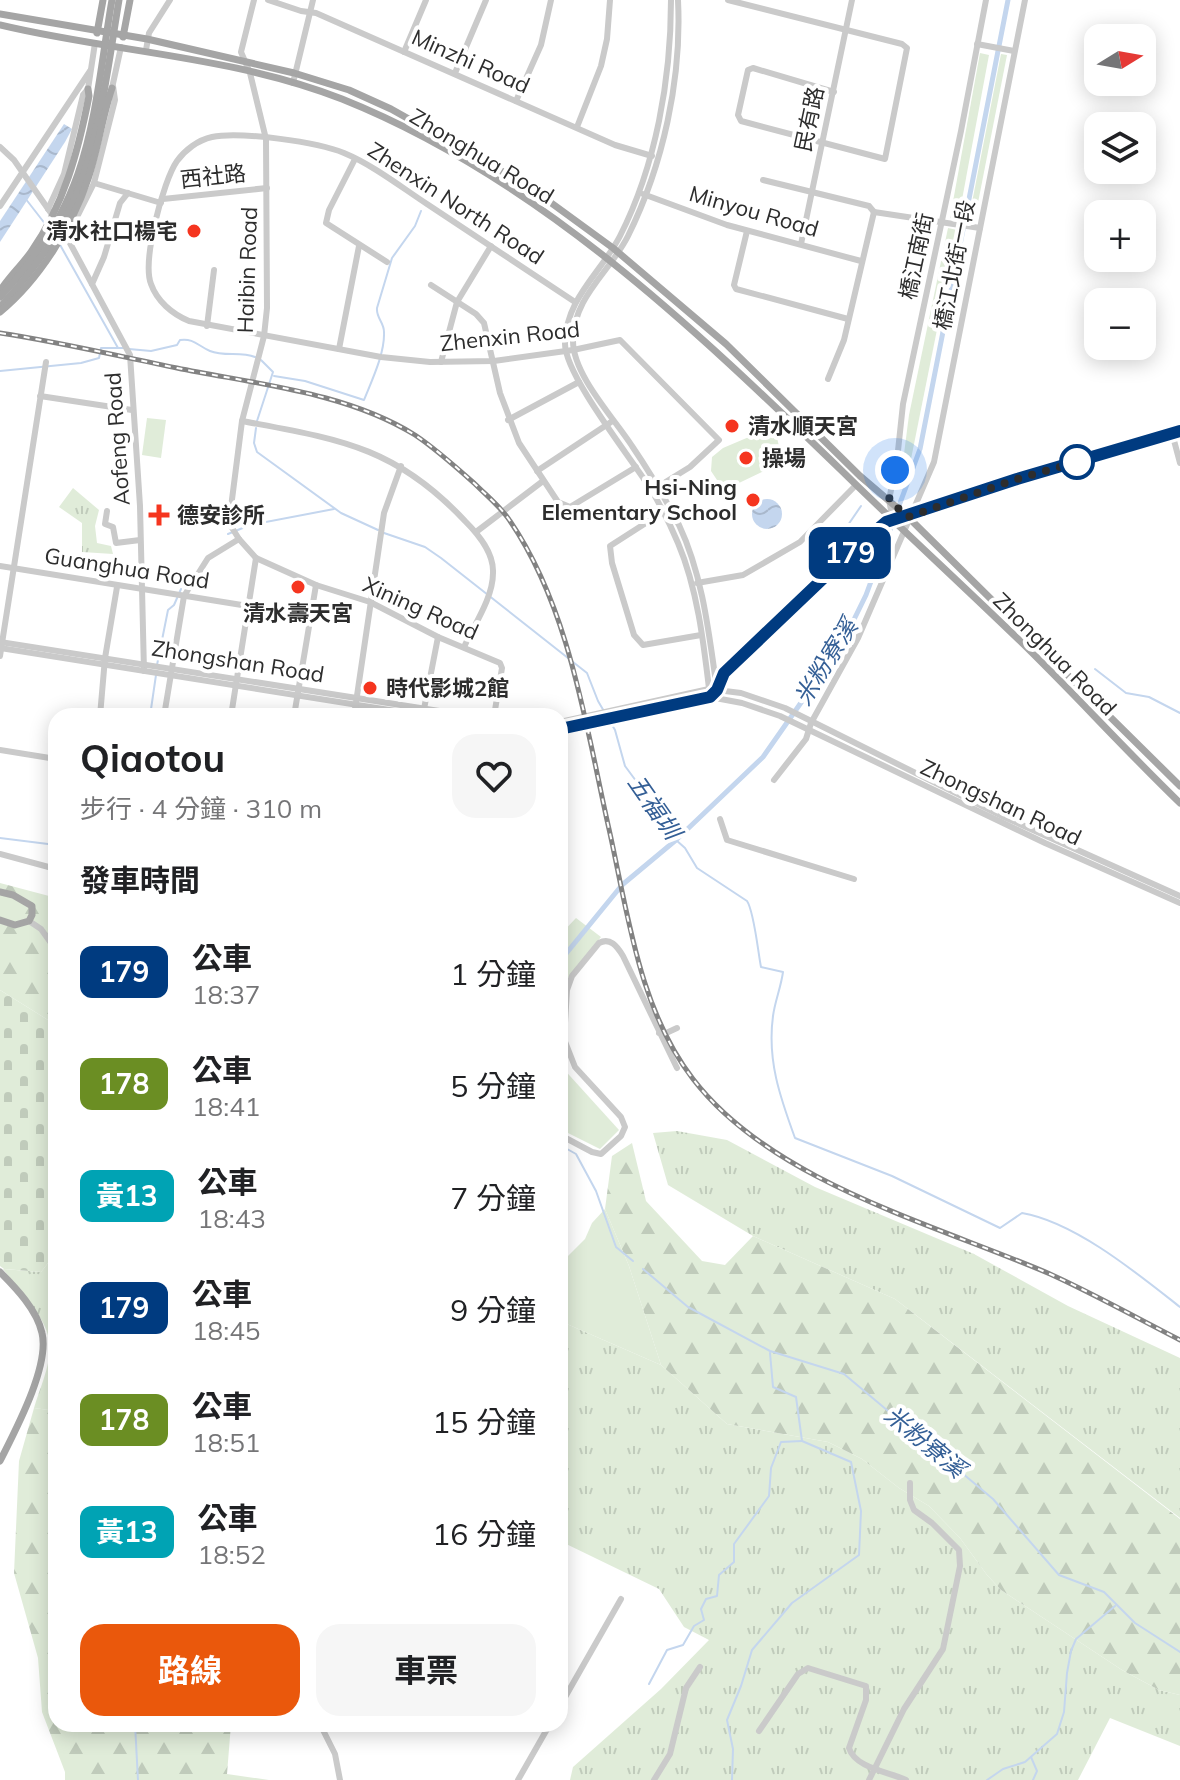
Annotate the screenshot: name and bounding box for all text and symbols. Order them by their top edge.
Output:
street label: Minzhi Road [408,23,534,99]
north arrow [1084,24,1156,96]
map controls [1084,24,1156,360]
street label: 民有路 [788,84,830,154]
street label: Zhonghua Road [405,102,559,210]
button: layers [1084,112,1156,184]
street label: Zhenxin North Road [363,136,549,270]
street label: 西社路 [179,159,247,193]
street label: Minyou Road [686,179,822,243]
street label: 橋江北街一段 [928,198,980,332]
button: + [1084,200,1156,272]
street label: Haibin Road [231,206,263,334]
street label: 橋江南街 [893,210,939,302]
place label: 清水社口楊宅 [46,217,178,245]
marker: 清水社口楊宅 [185,222,203,240]
button: − [1084,288,1156,360]
street label: Zhenxin Road [439,315,581,357]
street label: Aofeng Road [98,371,136,507]
place label: 清水順天宮 [748,412,858,440]
marker: 清水順天宮 [723,417,741,435]
place label: 操場 [762,444,806,472]
unlabelled marker [1060,445,1094,479]
marker: 操場 [737,449,755,467]
your location [875,450,915,490]
place label: Hsi-Ning Elementary School [541,473,737,526]
marker: Hsi-Ning Elementary School [744,491,762,509]
place label: 德安診所 [177,501,265,529]
marker: 德安診所 [148,504,170,526]
line badge: 179 [804,527,896,579]
text: 179 [825,535,875,570]
street label: Guanghua Road [43,541,211,595]
street label: Xining Road [359,570,483,646]
marker: 清水壽天宮 [289,578,307,596]
street label: Zhonghua Road [987,586,1123,722]
place label: 清水壽天宮 [243,599,353,627]
water label: 米粉寮溪 [787,610,865,710]
street label: Zhongshan Road [150,634,326,688]
place label: 時代影城2館 [386,674,509,702]
marker: 時代影城2館 [361,679,379,697]
text: Qiaotou [80,734,225,782]
button: heart [452,734,536,818]
street label: Zhongshan Road [916,752,1086,852]
water label: 五福圳 [622,768,689,847]
text: 步行 · 4 分鐘 · 310 m [80,792,322,825]
text: 發車時間 [80,861,200,899]
text: 公車 [192,939,252,977]
text: 179 [99,954,149,989]
text: 1 分鐘 [450,955,536,993]
text: 18:37 [192,978,260,1011]
text: 公車 [192,1051,252,1089]
text: 178 [99,1066,149,1101]
text: 5 分鐘 [450,1067,536,1105]
text: 18:41 [192,1090,260,1123]
text: 公車 [198,1163,258,1201]
text: 黃13 [96,1178,158,1213]
text: 7 分鐘 [450,1179,536,1217]
text: 18:43 [198,1202,266,1235]
text: 公車 [192,1275,252,1313]
text: 179 [99,1290,149,1325]
text: 9 分鐘 [450,1291,536,1329]
text: 18:45 [192,1314,260,1347]
text: 公車 [192,1387,252,1425]
water label: 米粉寮溪 [879,1399,974,1486]
text: 178 [99,1402,149,1437]
text: 15 分鐘 [432,1403,536,1441]
text: 18:51 [192,1426,260,1459]
text: 公車 [198,1499,258,1537]
text: 黃13 [96,1514,158,1549]
text: 16 分鐘 [432,1515,536,1553]
text: 18:52 [198,1538,266,1571]
button: 路線 [80,1624,300,1716]
button: 車票 [316,1624,536,1716]

